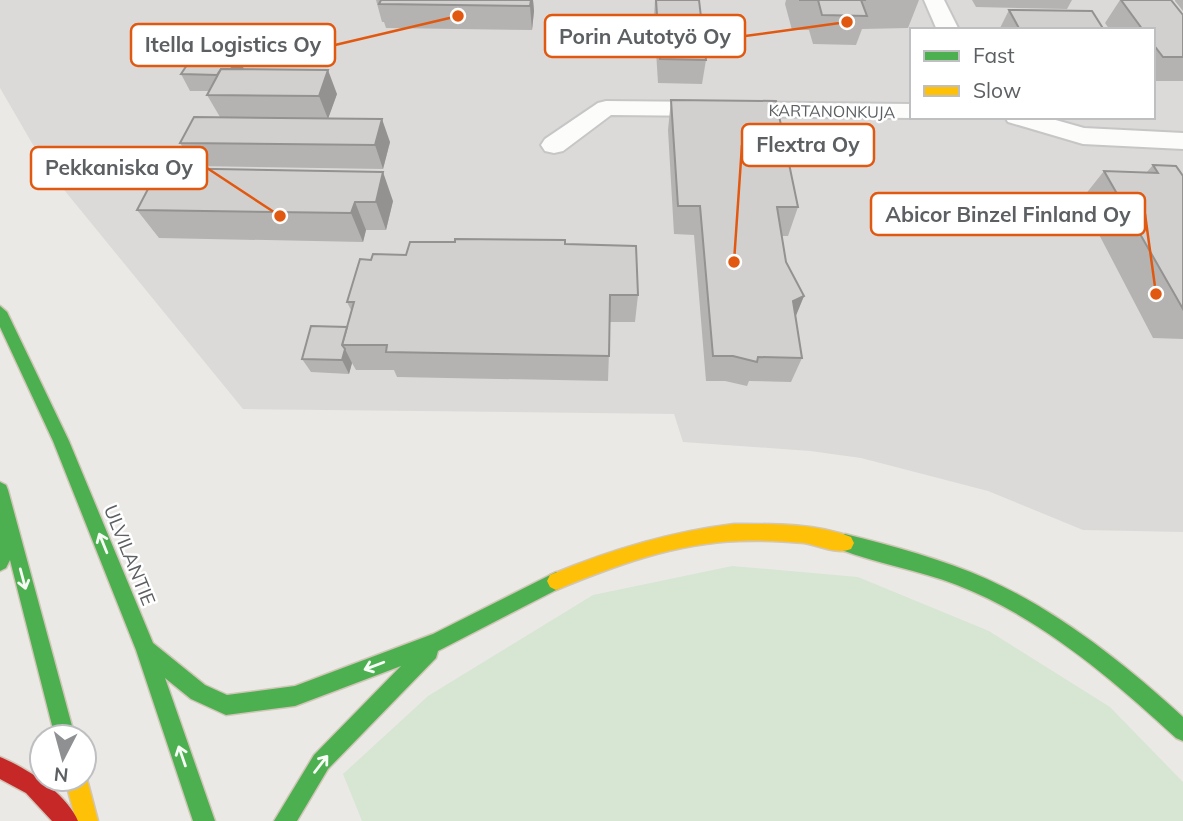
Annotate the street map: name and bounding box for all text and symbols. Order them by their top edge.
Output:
callout: Porin Autotyö Oy [545,15,745,57]
text: Porin Autotyö Oy [559,23,732,49]
callout: Itella Logistics Oy [131,24,335,66]
legend [910,28,1155,119]
text: Itella Logistics Oy [145,31,322,57]
text: Fast [973,42,1015,68]
text: Slow [973,77,1021,103]
street label: KARTANONKUJA [768,100,896,122]
callout: Flextra Oy [742,124,874,166]
text: Flextra Oy [756,131,860,157]
callout: Pekkaniska Oy [31,147,207,189]
text: Pekkaniska Oy [45,154,194,180]
callout: Abicor Binzel Finland Oy [871,193,1145,235]
text: Abicor Binzel Finland Oy [885,201,1131,227]
street label: ULVILANTIE [99,501,161,609]
one-way arrow [95,533,108,555]
one-way arrow [17,568,30,590]
one-way arrow [364,661,386,673]
north arrow [28,723,98,793]
one-way arrow [175,746,187,768]
one-way arrow [314,755,329,773]
text: N [53,762,70,788]

